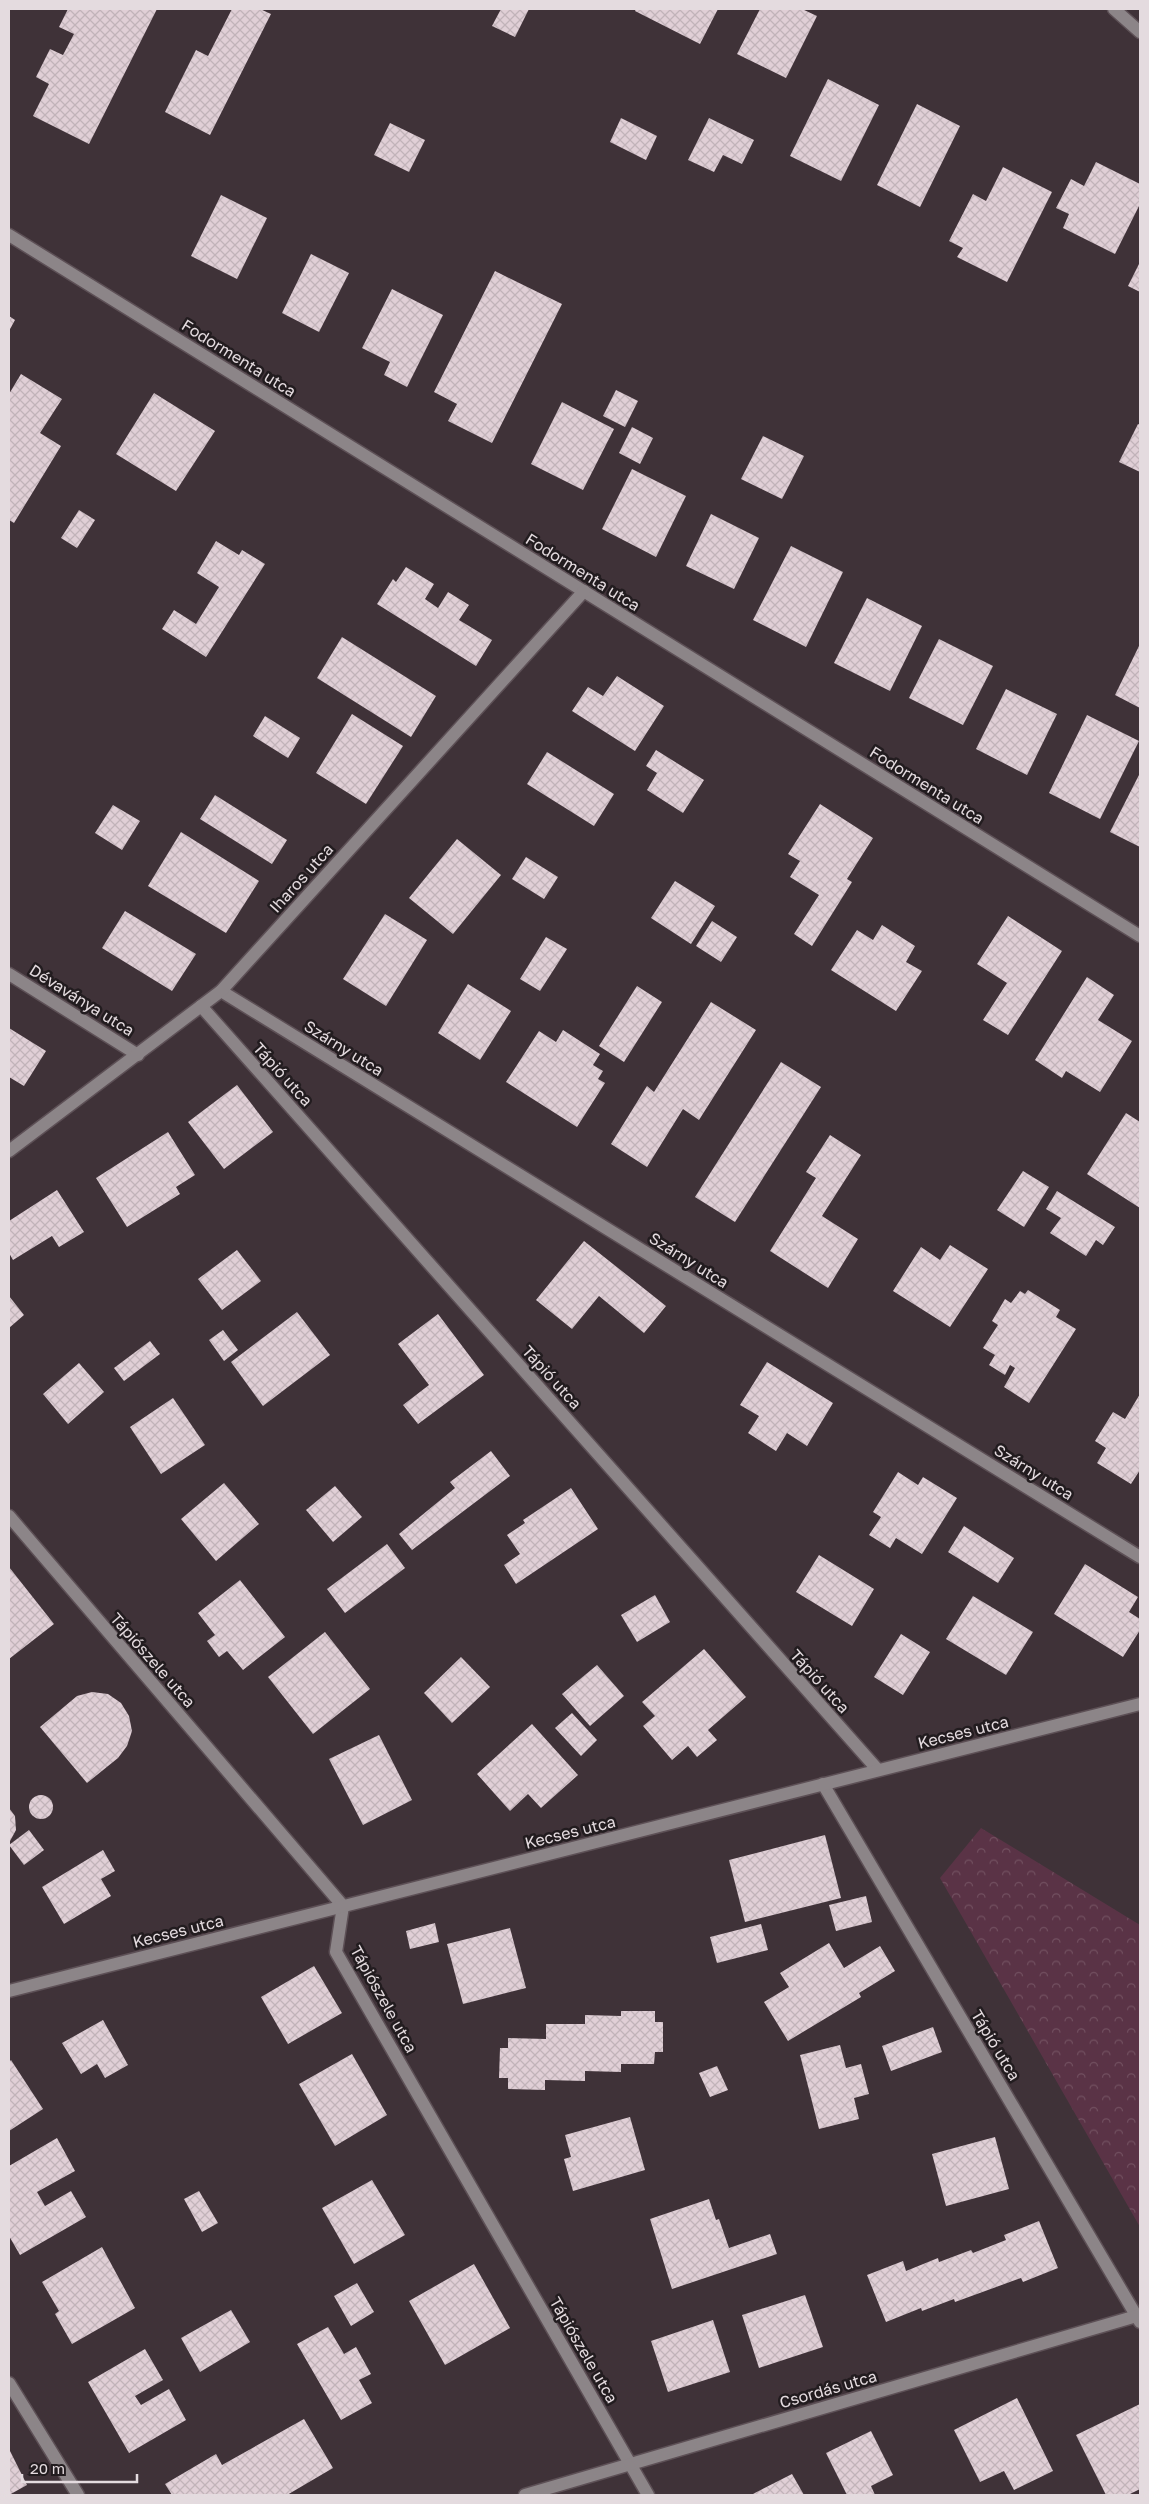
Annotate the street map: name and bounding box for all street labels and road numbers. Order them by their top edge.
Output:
street label: Fodormenta utca [178,315,300,401]
street label: Fodormenta utca [522,529,644,615]
street label: Fodormenta utca [866,742,988,828]
street label: Iharos utca [265,839,337,917]
street label: Dévaványa utca [26,960,138,1040]
street label: Szárny utca [301,1016,387,1080]
street label: Tápió utca [249,1038,317,1110]
street label: Szárny utca [646,1228,732,1292]
street label: Tápió utca [518,1341,586,1413]
street label: Szárny utca [991,1440,1077,1504]
street label: Tápiószele utca [106,1608,200,1712]
street label: Tápió utca [786,1645,854,1717]
street label: Kecses utca [916,1711,1010,1753]
street label: Kecses utca [523,1811,617,1853]
street label: Kecses utca [131,1910,225,1952]
street label: Tápiószele utca [346,1942,422,2056]
street label: Tápió utca [967,2006,1025,2084]
street label: Tápiószele utca [546,2293,622,2407]
street label: Csordás utca [777,2366,879,2412]

